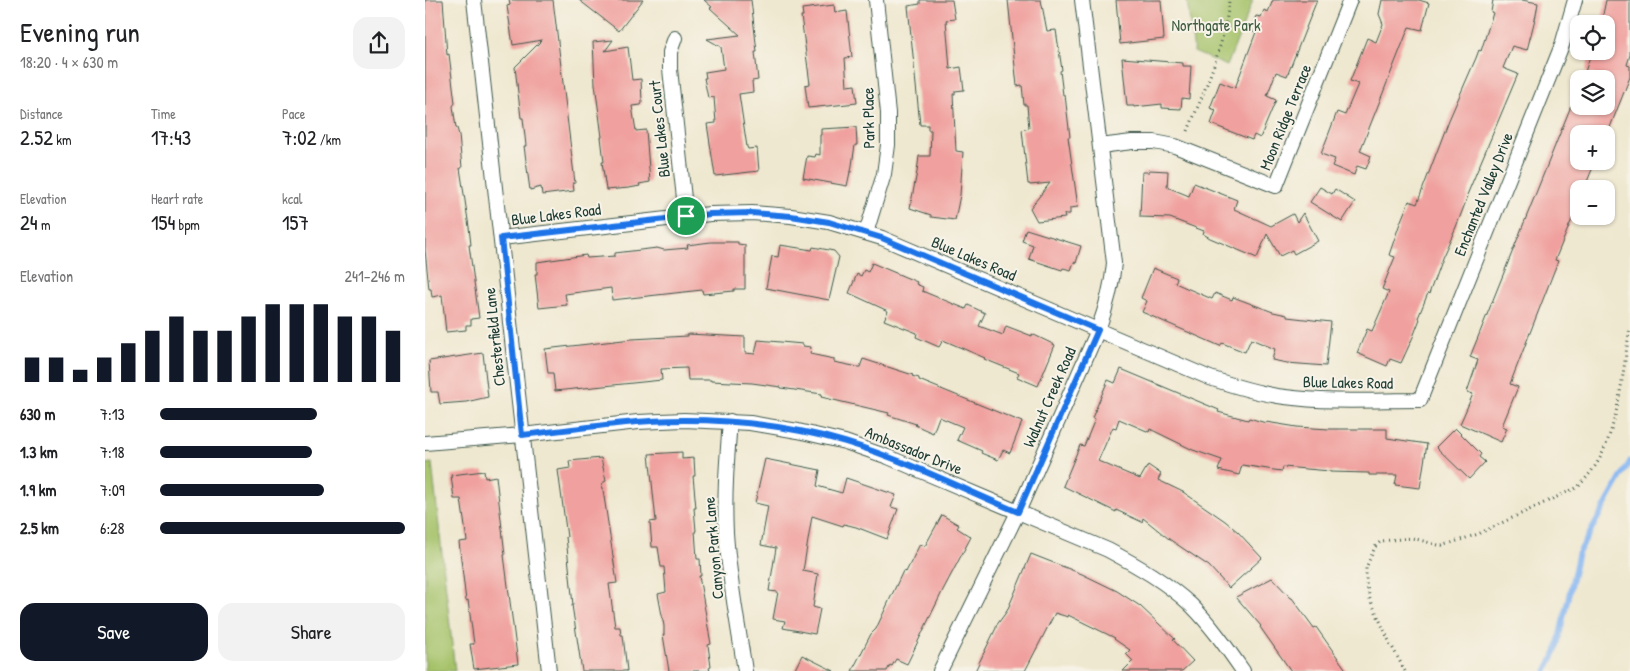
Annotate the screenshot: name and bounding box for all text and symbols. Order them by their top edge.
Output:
text: Evening run [20,13,140,51]
park label: Northgate Park [1171,14,1261,36]
map controls [1570,15,1615,225]
button: locate [1570,15,1615,60]
button: share [353,17,405,69]
text: 18:20 · 4 × 630 m [20,51,118,73]
street label: Moon Ridge Terrace [1254,60,1317,173]
button: layers [1570,70,1615,115]
street label: Blue Lakes Court [643,79,675,178]
street label: Park Place [856,87,880,149]
text: Distance [20,104,63,123]
text: Time [151,104,176,123]
text: Pace [282,104,305,123]
text: 2.52 [20,123,53,152]
text: 17:43 [151,123,191,152]
text: 7:02 [282,123,317,152]
button: + [1570,125,1615,170]
street label: Enchanted Valley Drive [1448,128,1518,259]
text: km [53,130,72,149]
text: /km [317,130,341,149]
button: − [1570,180,1615,225]
text: Elevation [20,189,67,208]
text: Heart rate [151,189,203,208]
text: kcal [282,189,302,208]
pin [665,195,707,237]
street label: Blue Lakes Road [510,198,602,230]
icon: arrive [672,202,700,230]
text: 24 [20,208,38,237]
text: 154 [151,208,175,237]
text: 157 [282,208,309,237]
text: m [38,215,50,234]
text: bpm [175,215,200,234]
street label: Blue Lakes Road [928,230,1020,286]
text: Elevation [20,265,73,287]
text: 241–246 m [345,265,405,287]
street label: Chesterfield Lane [478,286,510,387]
street label: Walnut Creek Road [1017,343,1081,451]
street label: Blue Lakes Road [1303,370,1393,394]
text: 630 m [20,403,55,425]
text: 7:13 [100,403,125,425]
street label: Ambassador Drive [862,421,966,480]
text: 1.3 km [20,441,58,463]
text: 7:18 [100,441,124,463]
text: 1.9 km [20,479,56,501]
text: 7:09 [100,479,125,501]
street label: Canyon Park Lane [698,495,728,600]
text: 2.5 km [20,517,59,539]
text: 6:28 [100,517,125,539]
button: Save [20,603,208,661]
button: Share [218,603,405,661]

